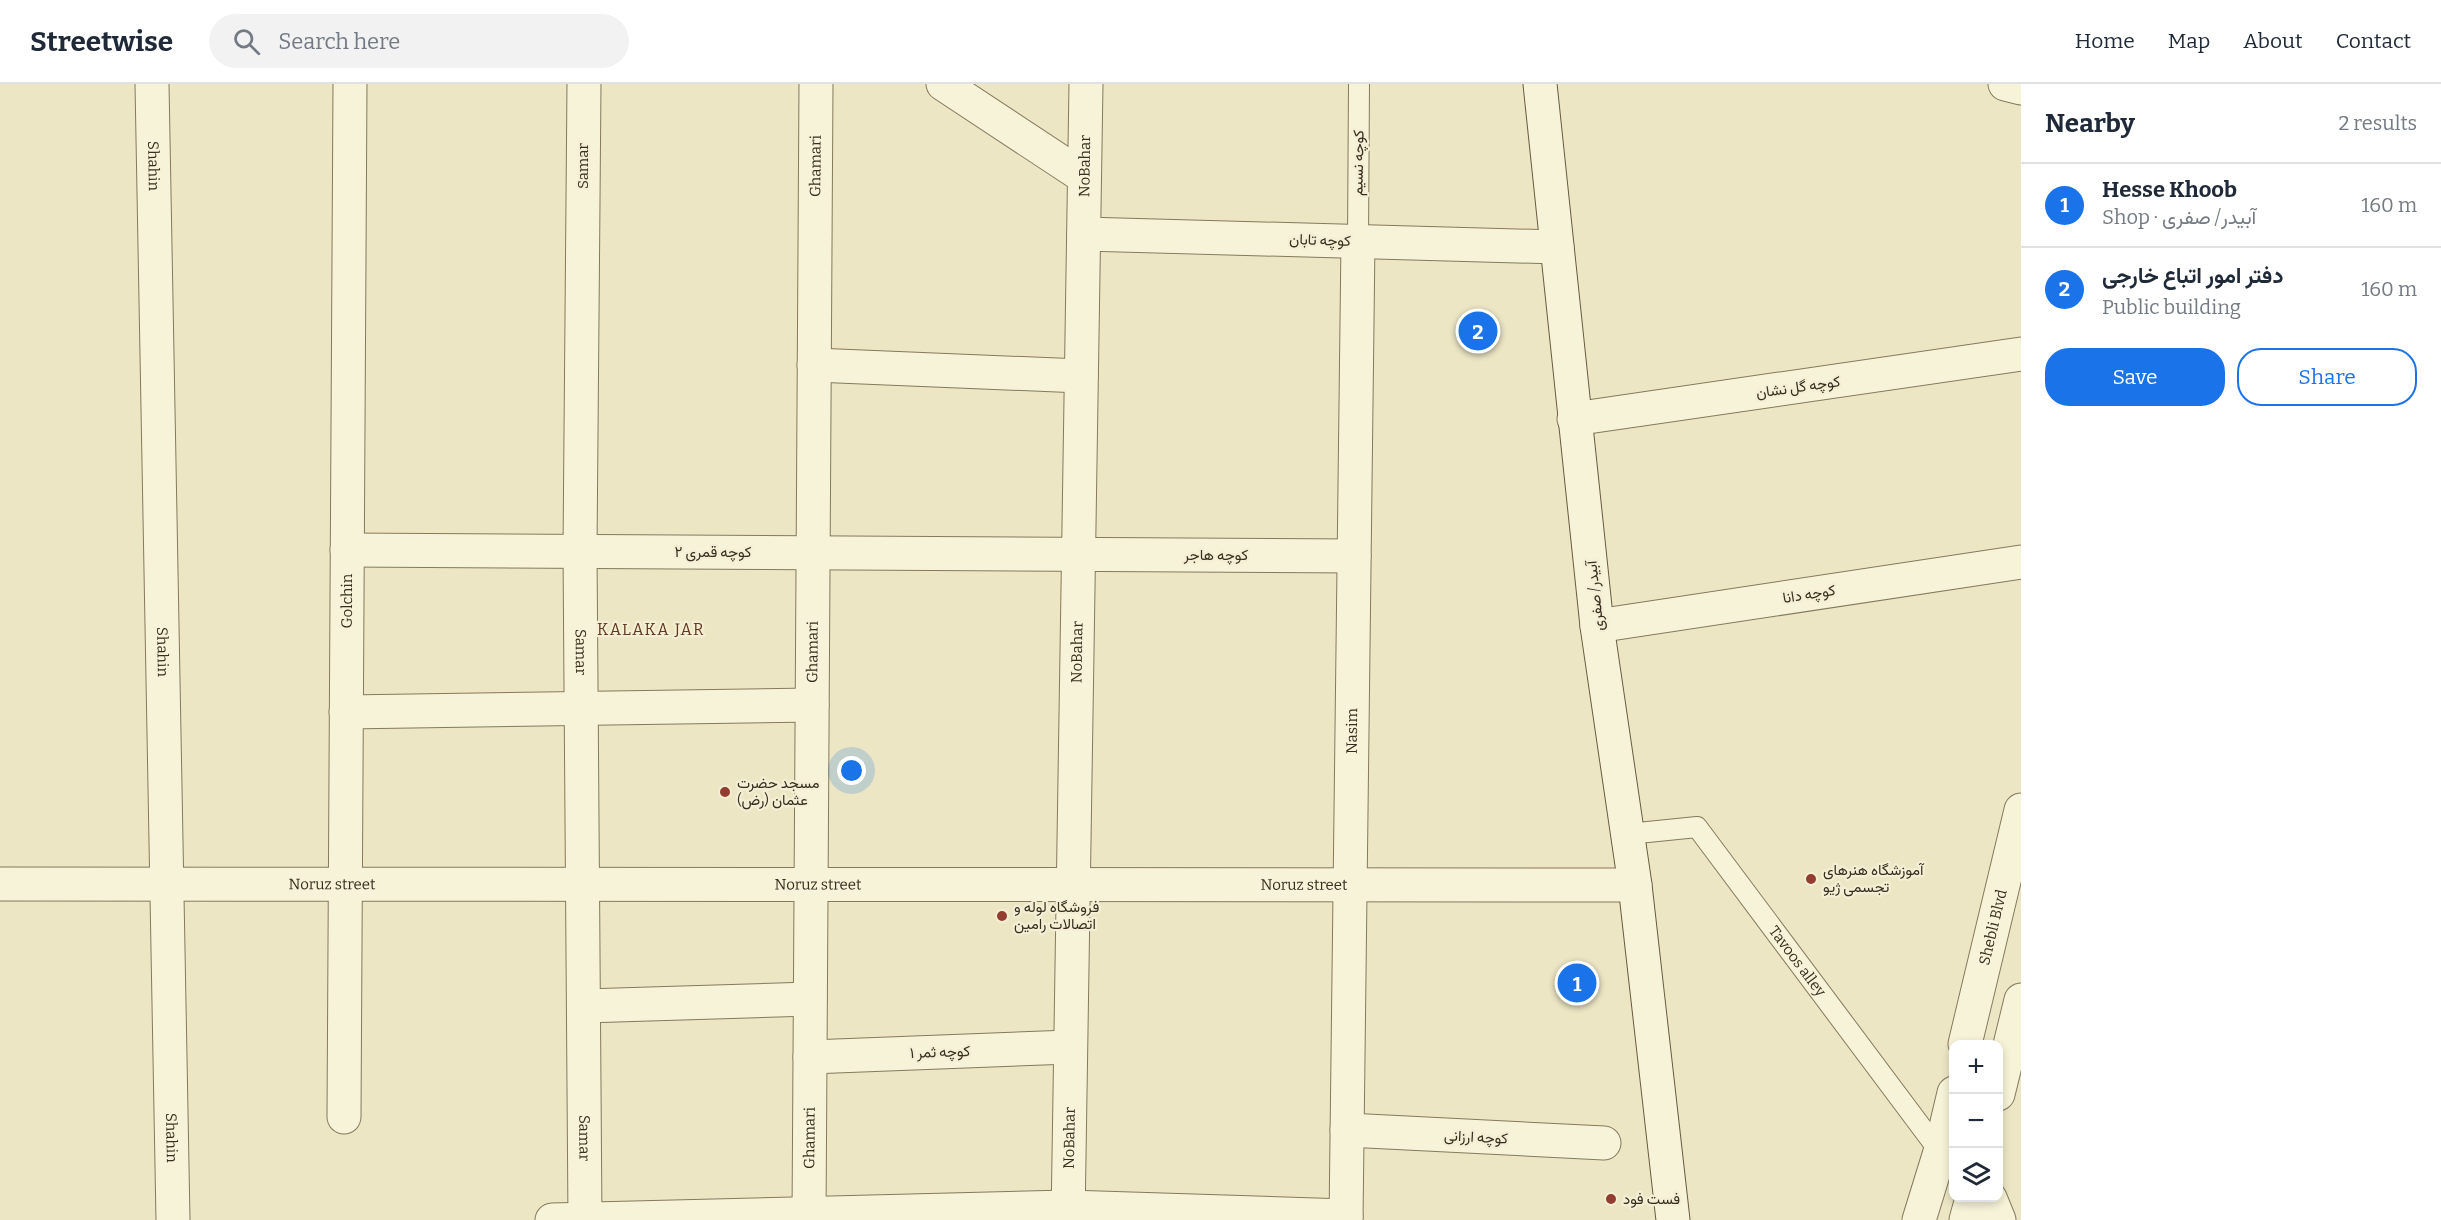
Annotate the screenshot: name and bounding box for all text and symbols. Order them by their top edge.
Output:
search box [209,14,629,68]
text: Streetwise [30,25,173,58]
icon: search [230,25,263,58]
text: Search here [278,28,400,55]
text: Home [2075,28,2135,54]
text: Map [2168,28,2210,54]
text: About [2243,28,2303,54]
text: Contact [2336,28,2411,54]
text: Nearby [2045,108,2135,139]
text: 2 results [2338,111,2417,135]
street label: کوچه نسیم [1348,129,1369,196]
street label: Ghamari [806,135,825,197]
street label: NoBahar [1075,135,1094,197]
street label: Shahin [144,141,163,192]
street label: Samar [574,143,592,189]
text: Hesse Khoob [2102,176,2237,203]
text: 1 [2060,193,2069,217]
text: 160 m [2361,193,2417,217]
text: Shop · آبیدر/ صفری [2102,205,2256,229]
street label: کوچه تابان [1289,230,1351,251]
text: دفتر امور اتباع خارجی [2102,262,2283,289]
text: 2 [2059,277,2070,301]
text: 160 m [2361,277,2417,301]
text: Public building [2102,295,2241,319]
pin: 2 [1458,308,1498,354]
button: Save [2045,348,2225,406]
button: Share [2237,348,2417,406]
street label: کوچه گل نشان [1755,372,1842,403]
street label: کوچه قمری ۲ [675,543,752,562]
street label: کوچه هاجر [1183,546,1249,565]
street label: آبیدر/ صفری [1582,558,1609,632]
street label: Golchin [338,573,356,628]
street label: کوچه دانا [1781,581,1837,608]
district label: KALAKA JAR [597,620,705,639]
street label: Ghamari [803,620,822,683]
street label: NoBahar [1068,621,1086,683]
street label: Shahin [153,627,172,678]
street label: Samar [572,629,590,675]
street label: Nasim [1343,707,1361,754]
your location [837,756,866,785]
place label: مسجد حضرت عثمان (رض) [737,774,820,810]
marker: مسجد حضرت عثمان (رض) [718,785,732,799]
place label: آموزشگاە هنرهای تجسمی ژیو [1823,861,1925,897]
marker: آموزشگاە هنرهای تجسمی ژیو [1804,872,1818,886]
street label: Noruz street [288,875,376,893]
street label: Noruz street [774,875,862,894]
street label: Noruz street [1260,876,1348,894]
street label: Shebli Blvd [1975,888,2011,967]
place label: فروشگاه لوله و اتصالات رامین [1014,898,1099,934]
marker: فروشگاه لوله و اتصالات رامین [995,909,1009,923]
street label: Tavoos alley [1765,922,1830,1000]
pin: 1 [1558,960,1596,1006]
map controls [1949,1040,2003,1202]
button: + [1949,1040,2003,1094]
street label: کوچه ثمر ۱ [909,1042,971,1063]
button: − [1949,1094,2003,1148]
street label: Ghamari [800,1106,819,1169]
street label: NoBahar [1060,1106,1079,1169]
street label: Shahin [162,1113,181,1163]
street label: Samar [575,1115,594,1161]
street label: کوچه ارزانی [1443,1126,1509,1149]
button: layers [1949,1148,2003,1202]
place label: فست فود [1623,1190,1680,1208]
marker: فست فود [1604,1192,1618,1206]

